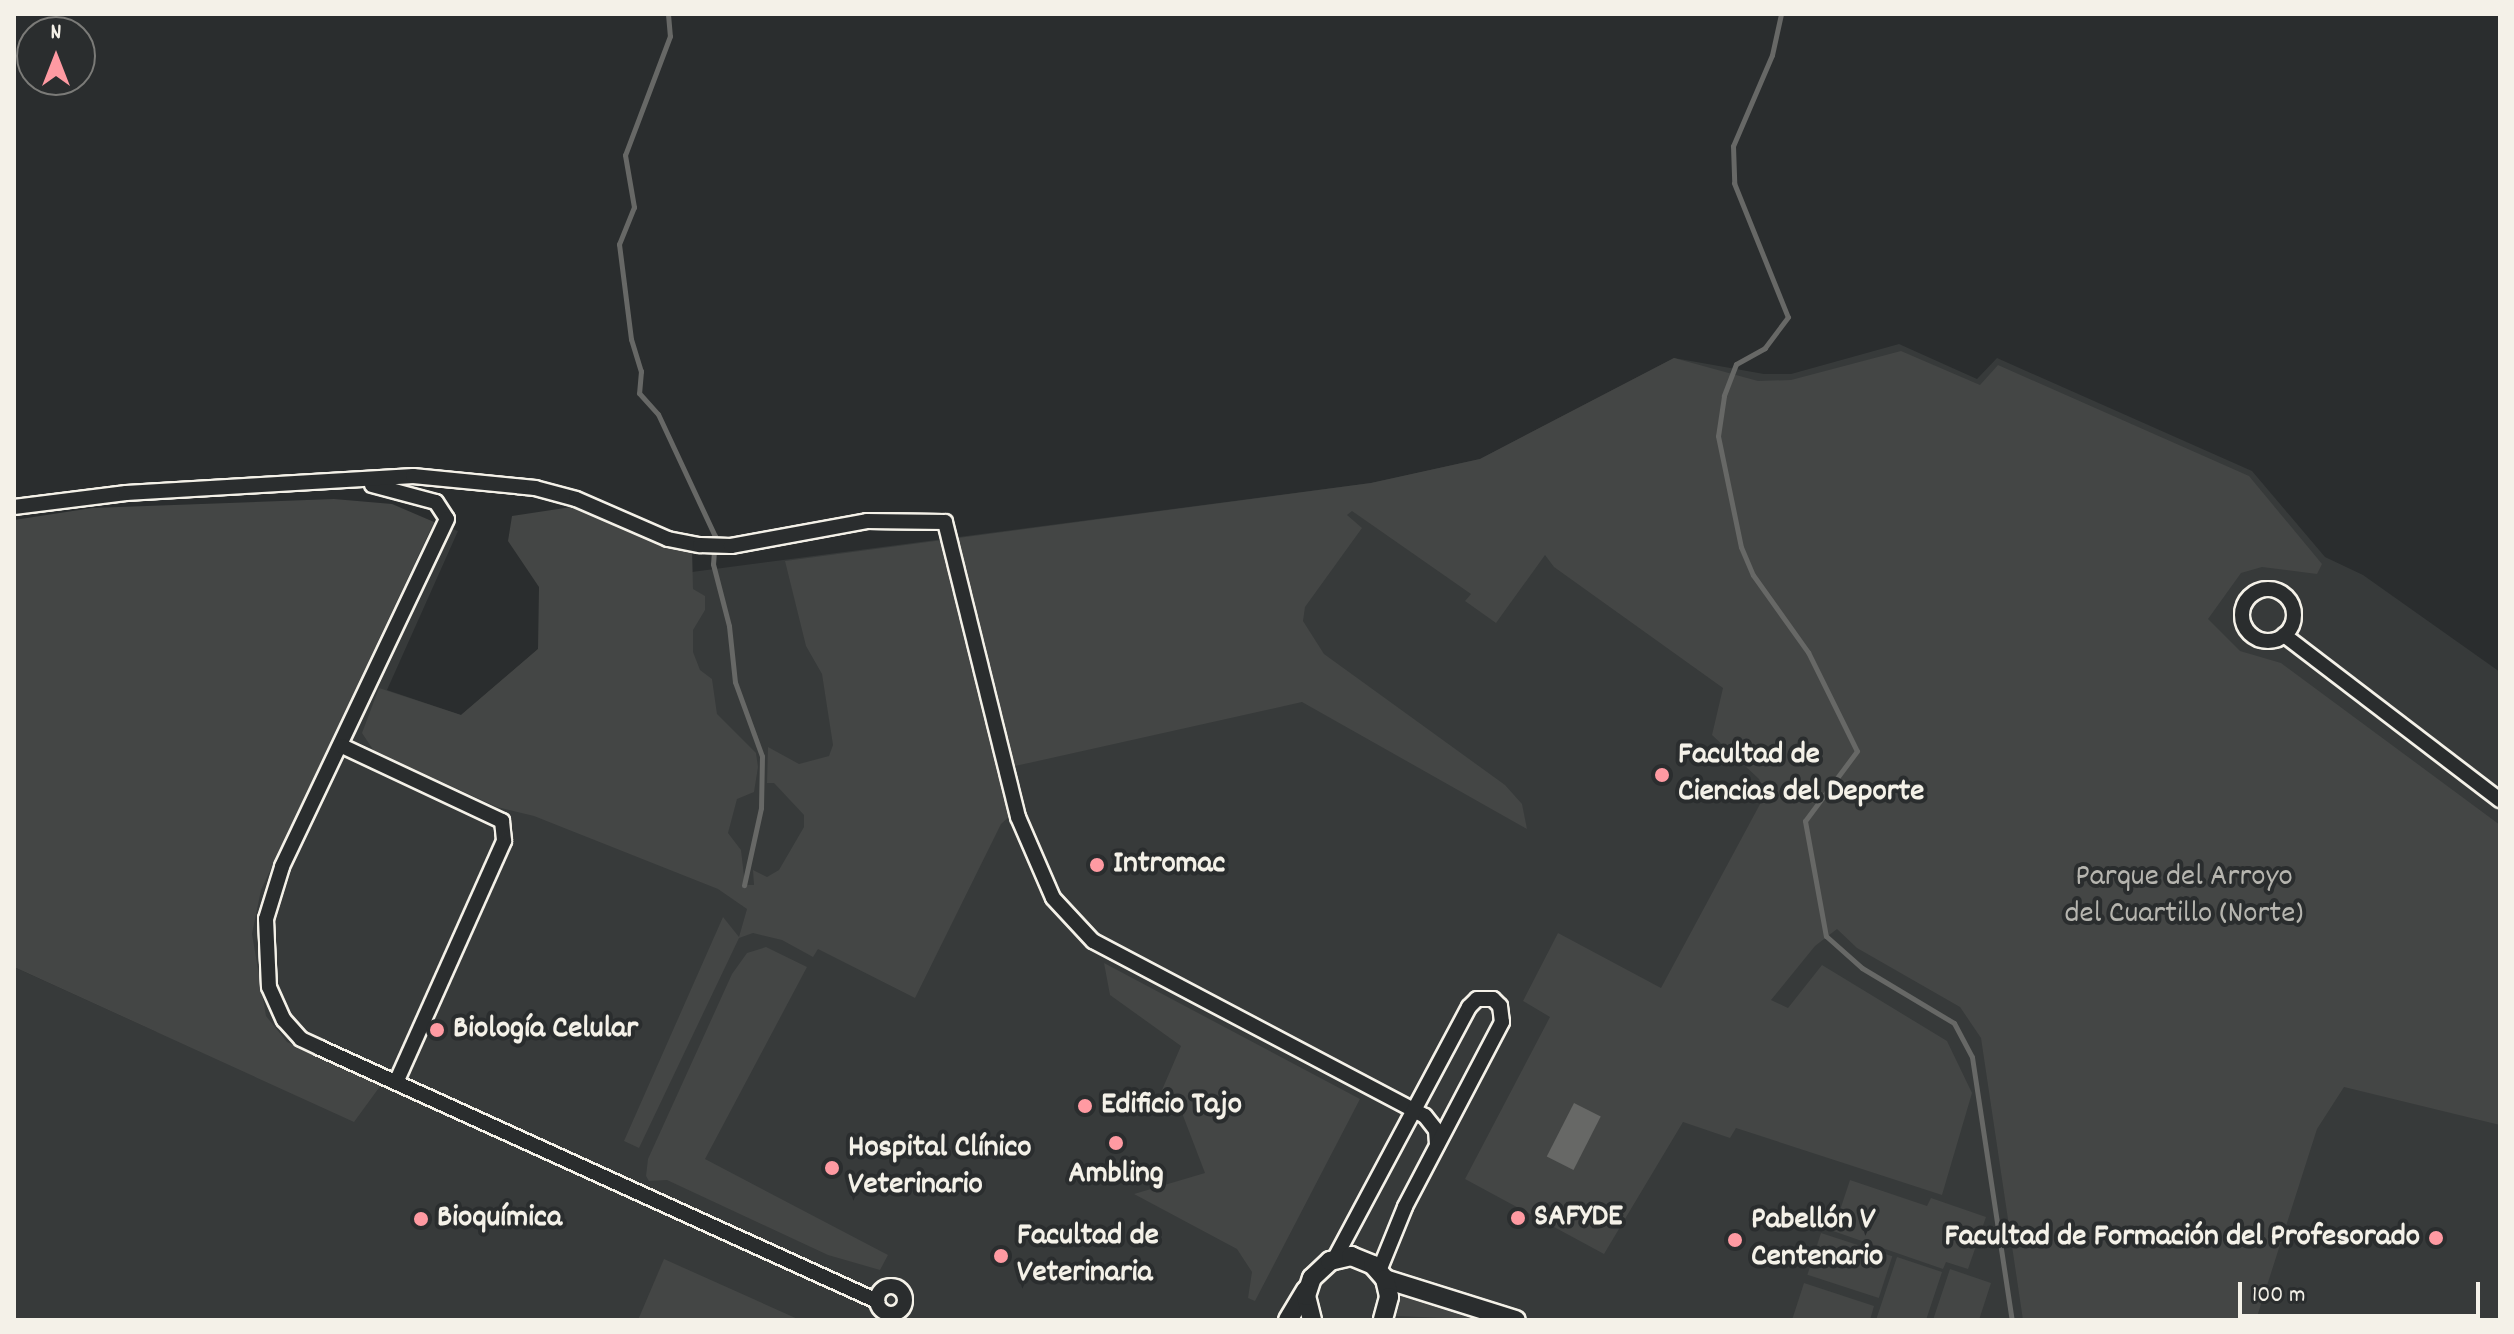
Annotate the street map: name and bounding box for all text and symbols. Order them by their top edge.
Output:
north arrow [16,16,96,96]
text: N [51,18,61,49]
place label: Facultad de Ciencias del Deporte [1678,738,1924,813]
marker: Facultad de Ciencias del Deporte [1653,766,1671,784]
place label: Intromac [1113,846,1225,884]
marker: Intromac [1088,856,1106,874]
park label: Parque del Arroyo del Cuartillo (Norte) [2065,860,2303,935]
place label: Biología Celular [453,1011,638,1049]
marker: Biología Celular [428,1021,446,1039]
place label: Edificio Tajo [1101,1087,1242,1125]
marker: Edificio Tajo [1076,1097,1094,1115]
place label: Hospital Clínico Veterinario [848,1131,1032,1206]
marker: Ambling [1107,1134,1125,1152]
place label: Ambling [1068,1156,1164,1194]
marker: Hospital Clínico Veterinario [823,1159,841,1177]
place label: SAFYDE [1534,1199,1623,1237]
place label: Bioquímica [437,1200,562,1238]
place label: Pabellón V Centenario [1751,1203,1883,1278]
marker: SAFYDE [1509,1209,1527,1227]
marker: Bioquímica [412,1210,430,1228]
place label: Facultad de Veterinaria [1017,1219,1159,1294]
place label: Facultad de Formación del Profesorado [1945,1219,2420,1257]
marker: Facultad de Formación del Profesorado [2427,1229,2445,1247]
marker: Pabellón V Centenario [1726,1231,1744,1249]
marker: Facultad de Veterinaria [992,1247,1010,1265]
scale bar [2242,1266,2484,1316]
text: 100 m [2252,1279,2305,1313]

